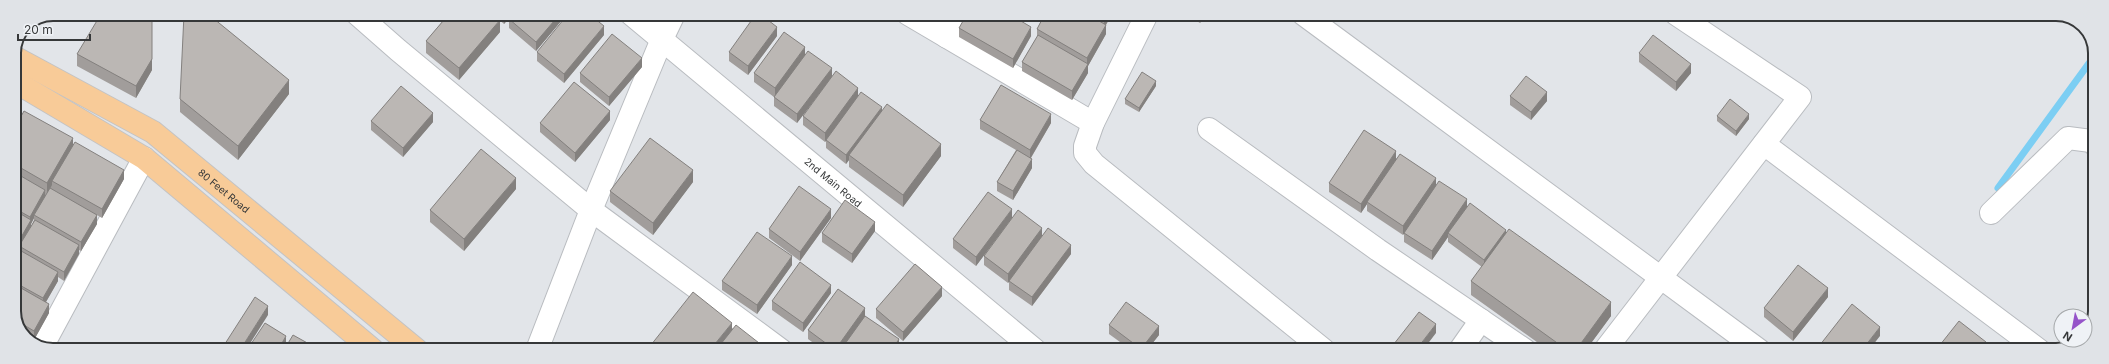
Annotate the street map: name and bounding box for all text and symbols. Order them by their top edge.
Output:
scale bar [18,16,90,42]
text: 20 m [24,22,53,37]
street label: 2nd Main Road [802,155,864,209]
street label: 80 Feet Road [196,166,252,215]
north arrow [2053,308,2093,348]
text: N [2060,328,2075,345]

